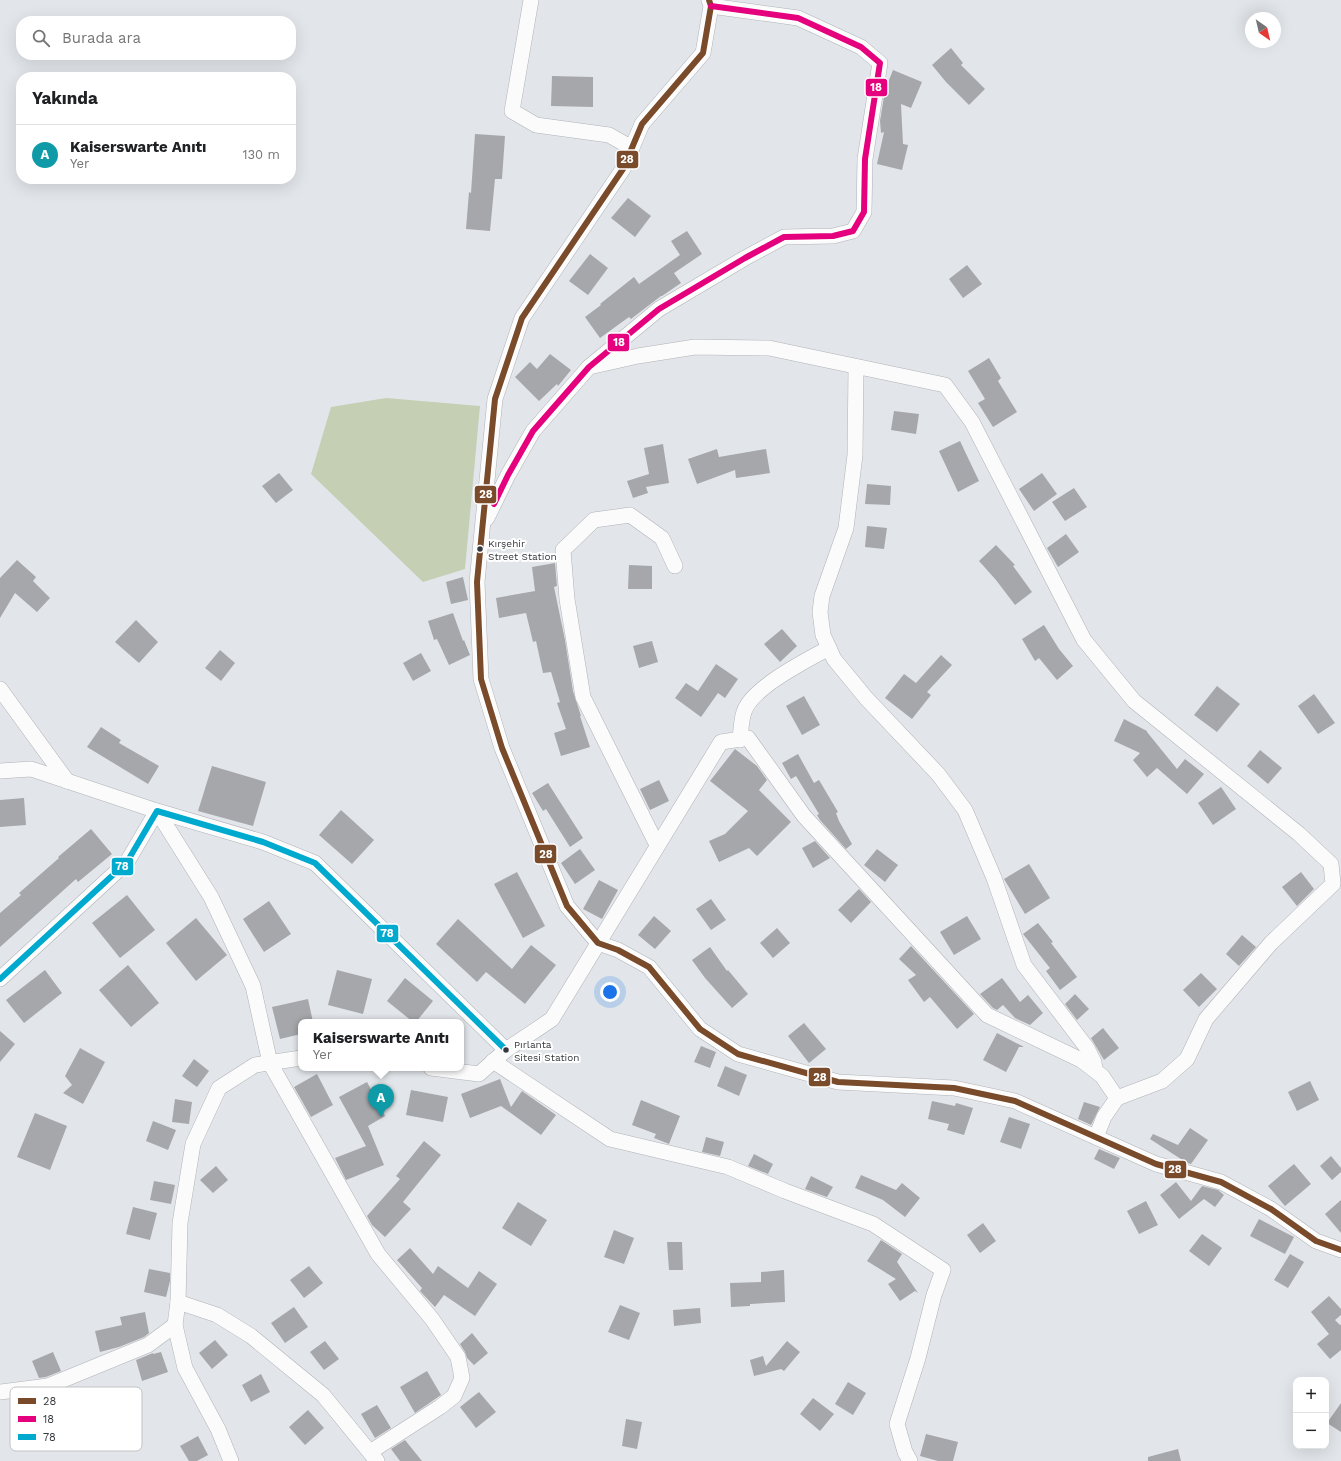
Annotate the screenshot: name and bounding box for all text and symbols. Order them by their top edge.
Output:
north arrow [1245,12,1281,48]
search box [16,16,296,60]
icon: search [30,27,52,49]
text: Burada ara [62,29,141,47]
line badge: 18 [865,78,888,97]
text: 18 [870,81,882,94]
text: Yakında [32,88,98,108]
text: Kaiserswarte Anıtı [70,138,206,156]
text: A [41,147,49,162]
text: 130 m [242,147,280,162]
line badge: 28 [616,150,639,169]
text: 28 [620,153,634,166]
text: Yer [70,156,89,171]
line badge: 18 [607,333,630,352]
text: 18 [613,336,625,349]
line badge: 28 [474,485,497,504]
text: 28 [479,488,493,501]
place label: Kırşehir Street Station [488,538,557,562]
marker: Kırşehir Street Station [475,544,485,554]
line badge: 28 [534,844,557,864]
text: 28 [539,848,553,861]
line badge: 78 [111,857,134,876]
text: 78 [115,860,129,873]
line badge: 78 [376,924,399,943]
text: 78 [380,927,394,940]
your location [600,982,620,1002]
popup [298,1019,464,1071]
text: Kaiserswarte Anıtı [313,1029,449,1047]
place label: Pırlanta Sitesi Station [514,1039,579,1063]
marker: Pırlanta Sitesi Station [501,1045,511,1055]
text: Yer [313,1047,332,1062]
line badge: 28 [808,1067,831,1087]
text: 28 [813,1071,827,1084]
pin: A [368,1084,394,1117]
line badge: 28 [1164,1160,1187,1179]
text: 28 [1168,1163,1182,1176]
map controls [1293,1377,1329,1449]
button: + [1293,1377,1329,1413]
legend [10,1387,142,1451]
text: 28 [43,1395,56,1408]
text: 18 [43,1413,54,1426]
button: − [1293,1413,1329,1449]
text: 78 [43,1431,56,1444]

